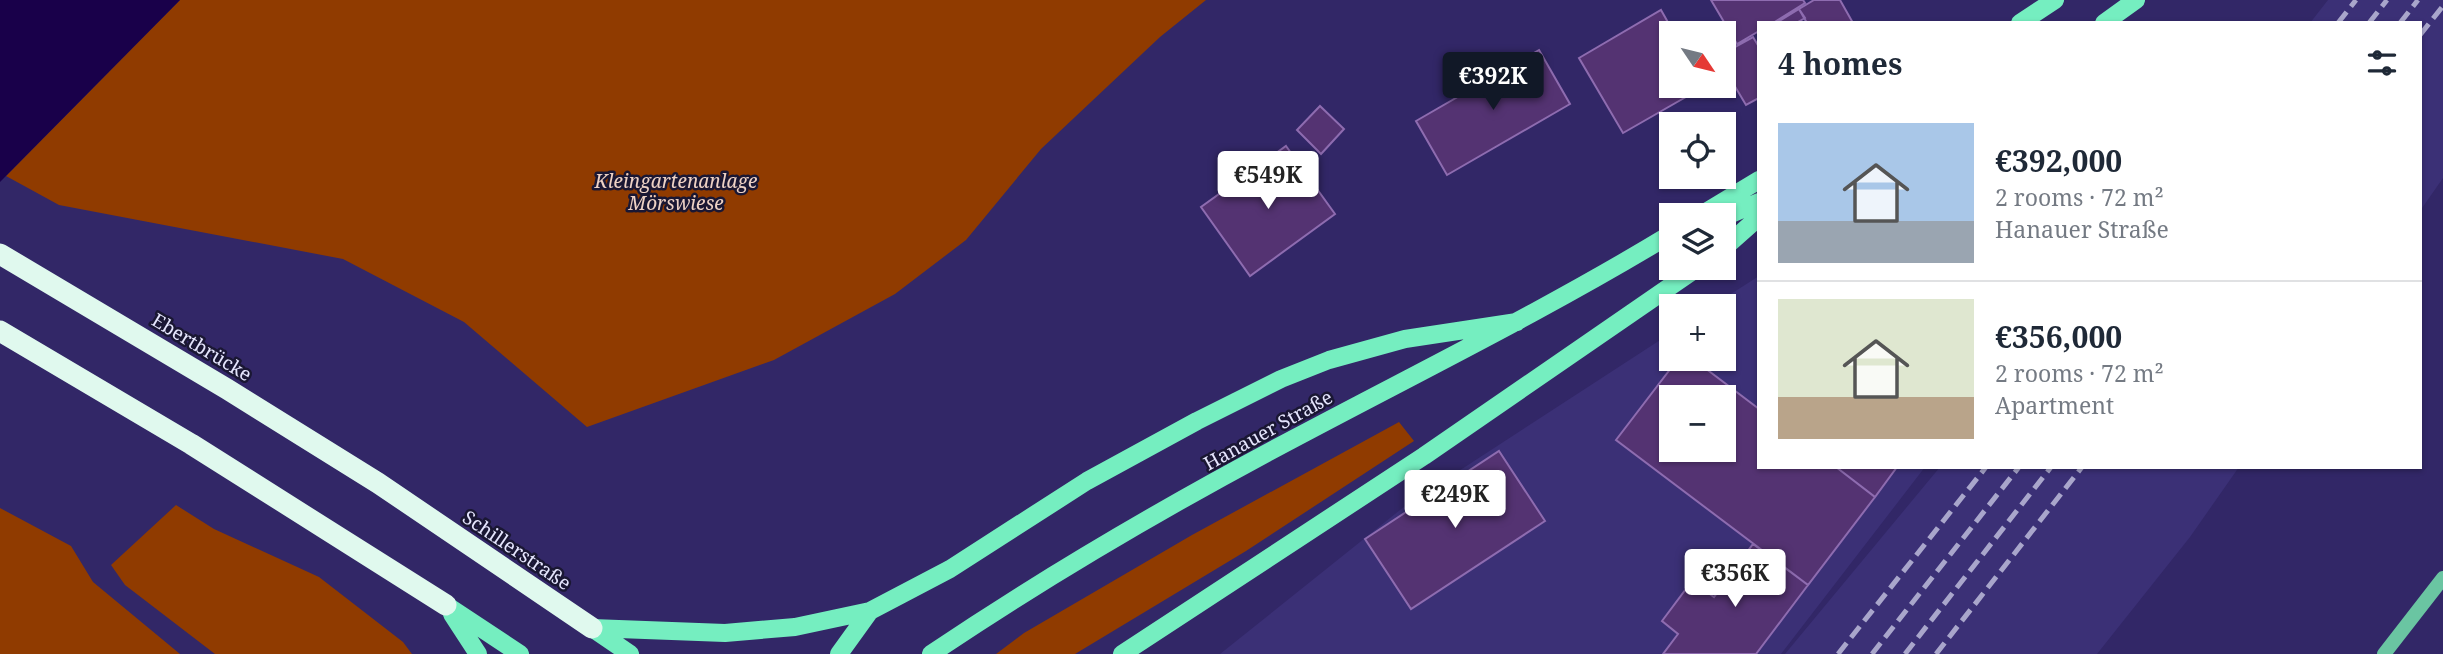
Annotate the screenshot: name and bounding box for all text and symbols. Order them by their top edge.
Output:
north arrow [1659,21,1736,98]
map controls [1659,21,1736,462]
text: 4 homes [1778,43,1902,84]
icon: filters [2363,44,2401,82]
pin: €392K [1444,52,1542,112]
text: €392K [1459,59,1527,91]
button: locate [1659,112,1736,189]
text: €392,000 [1995,140,2122,181]
icon: home [1834,151,1918,235]
pin: €549K [1219,152,1317,211]
text: €549K [1234,158,1302,190]
park label: Kleingartenanlage Mörswiese [594,168,757,216]
text: 2 rooms · 72 m² [1995,181,2164,213]
button: layers [1659,203,1736,280]
text: Hanauer Straße [1995,213,2169,245]
button: + [1659,294,1736,371]
street label: Ebertbrücke [147,307,257,387]
text: €356,000 [1995,316,2122,357]
icon: home [1834,327,1918,411]
text: 2 rooms · 72 m² [1995,357,2164,389]
street label: Hanauer Straße [1199,384,1337,476]
button: − [1659,385,1736,462]
text: Apartment [1995,389,2114,421]
pin: €249K [1406,470,1504,530]
text: €249K [1421,477,1489,509]
street label: Schillerstraße [458,504,576,596]
pin: €356K [1686,550,1784,609]
text: €356K [1701,556,1769,588]

